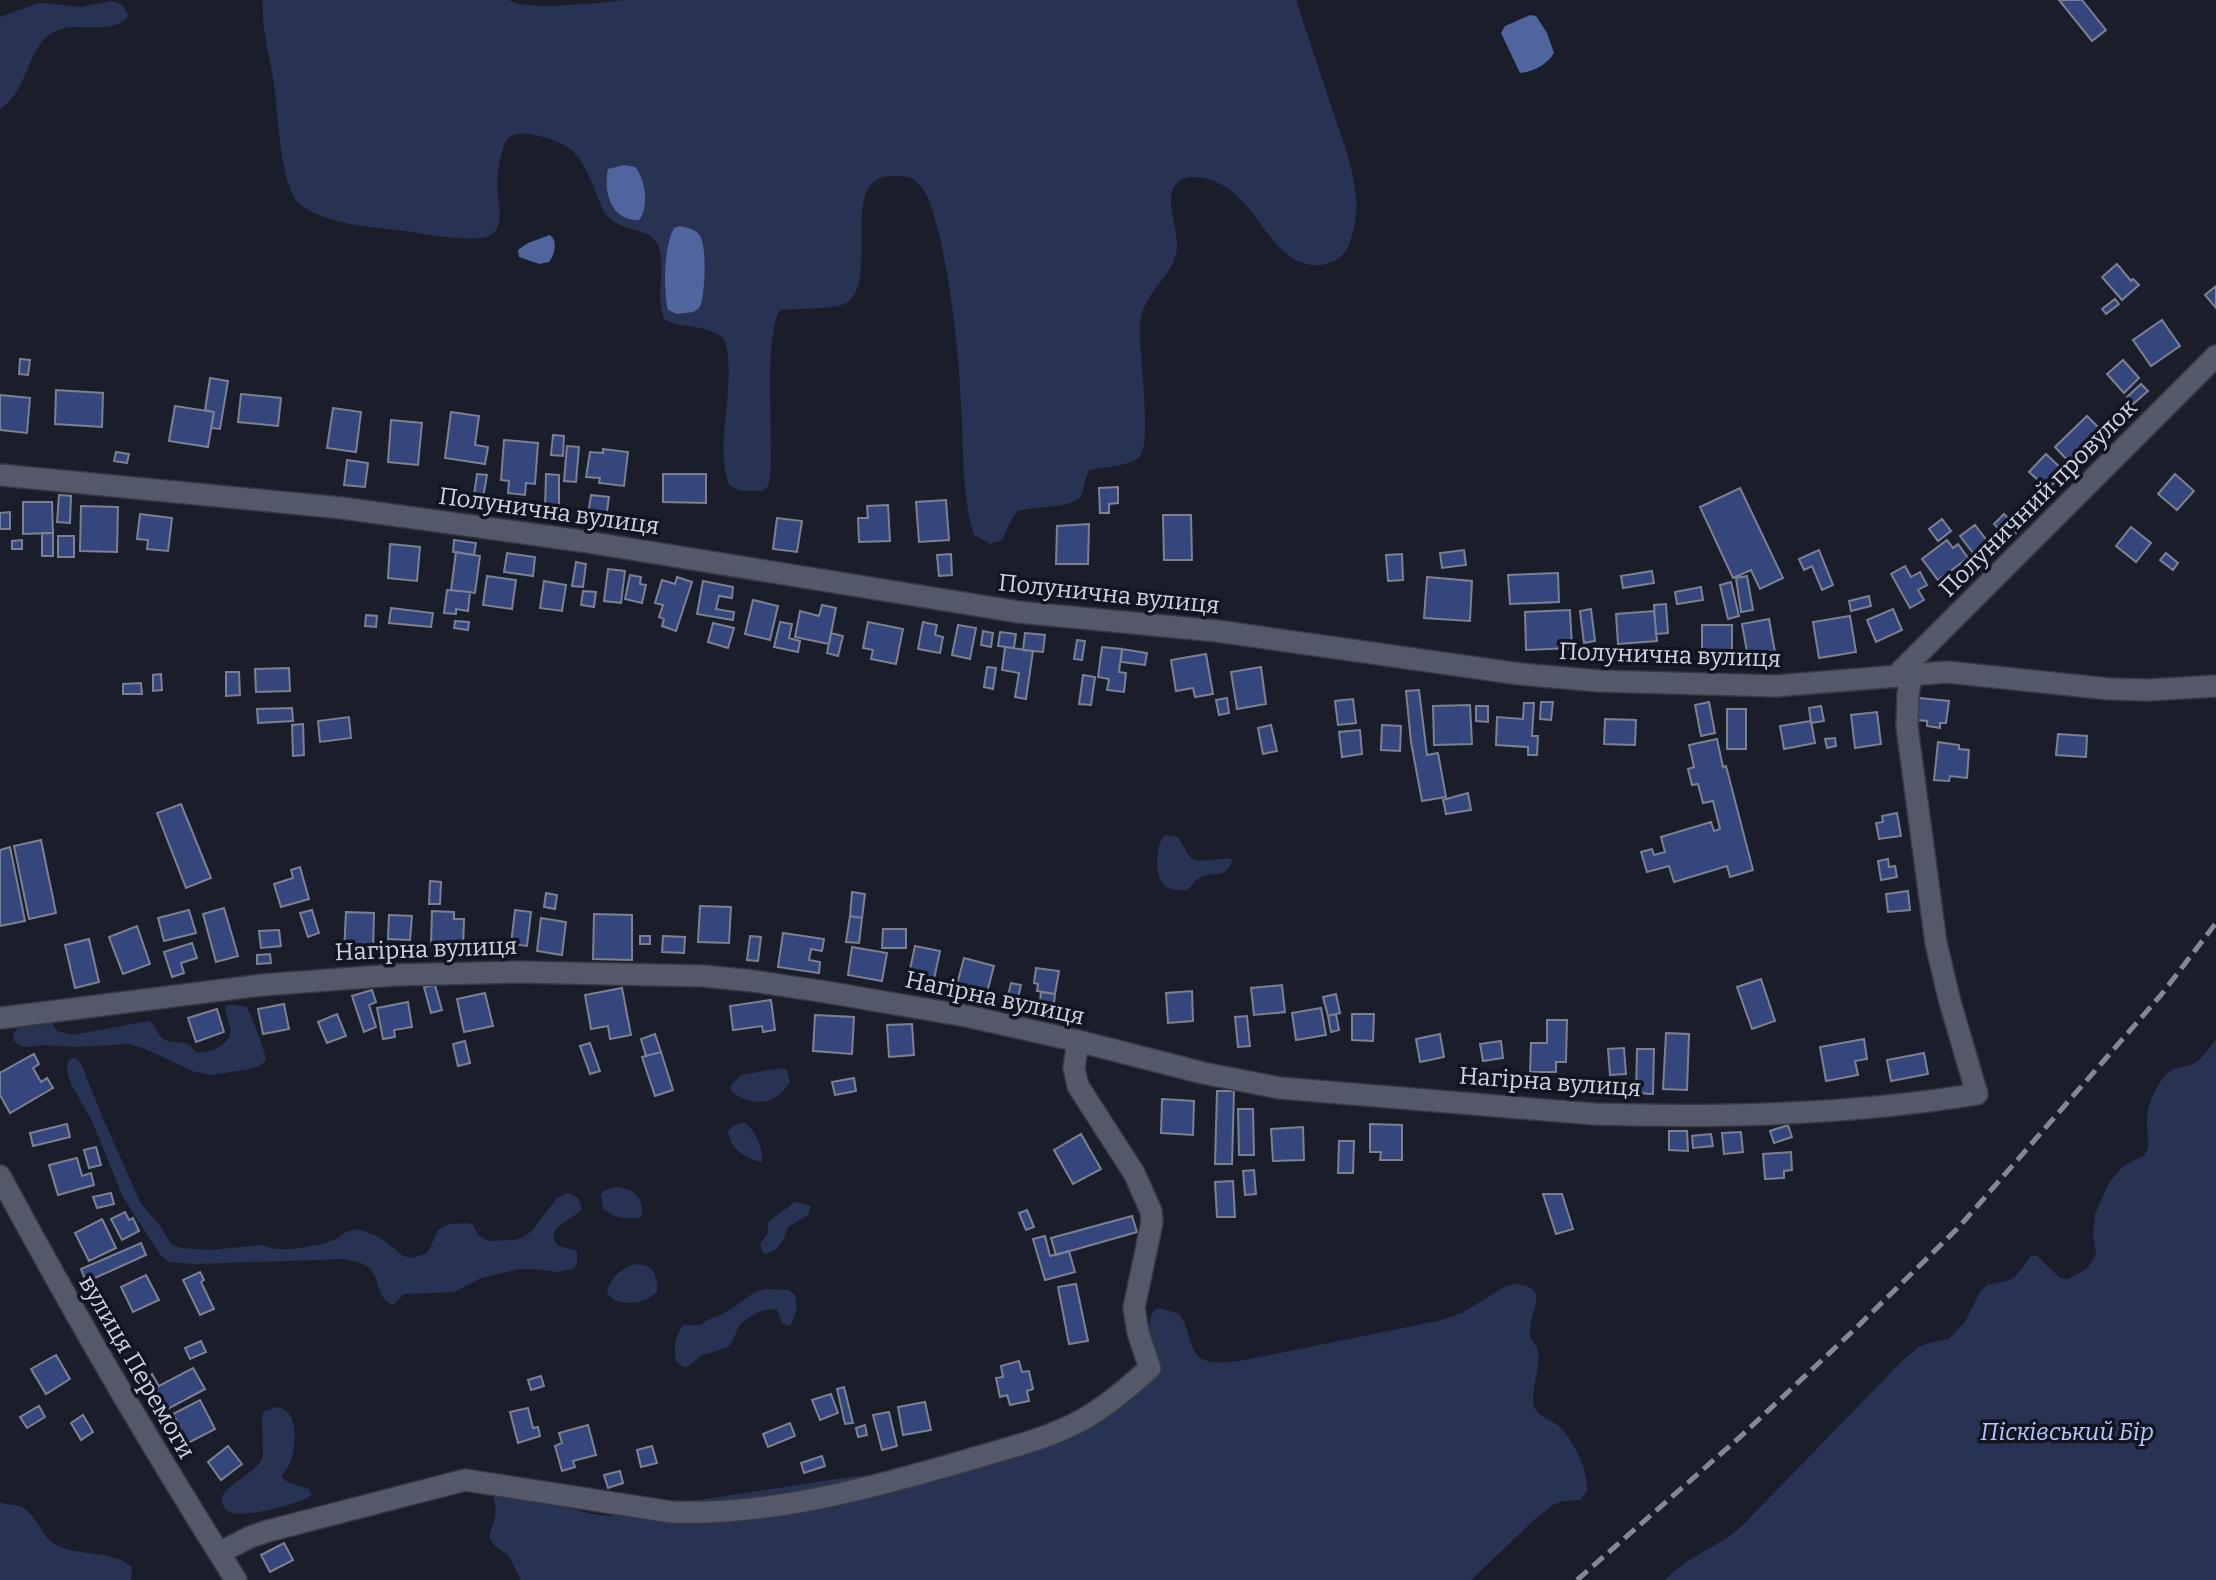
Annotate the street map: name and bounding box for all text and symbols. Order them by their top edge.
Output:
street label: Полуничний провулок [1933,393,2143,603]
street label: Полунична вулиця [437,482,661,540]
street label: Полунична вулиця [997,568,1221,620]
street label: Полунична вулиця [1558,637,1782,673]
street label: Нагірна вулиця [334,932,518,966]
street label: Нагірна вулиця [903,965,1087,1031]
street label: Нагірна вулиця [1458,1062,1642,1102]
street label: вулиця Перемоги [73,1270,201,1464]
park label: Пісківський Бір [1980,1418,2154,1446]

